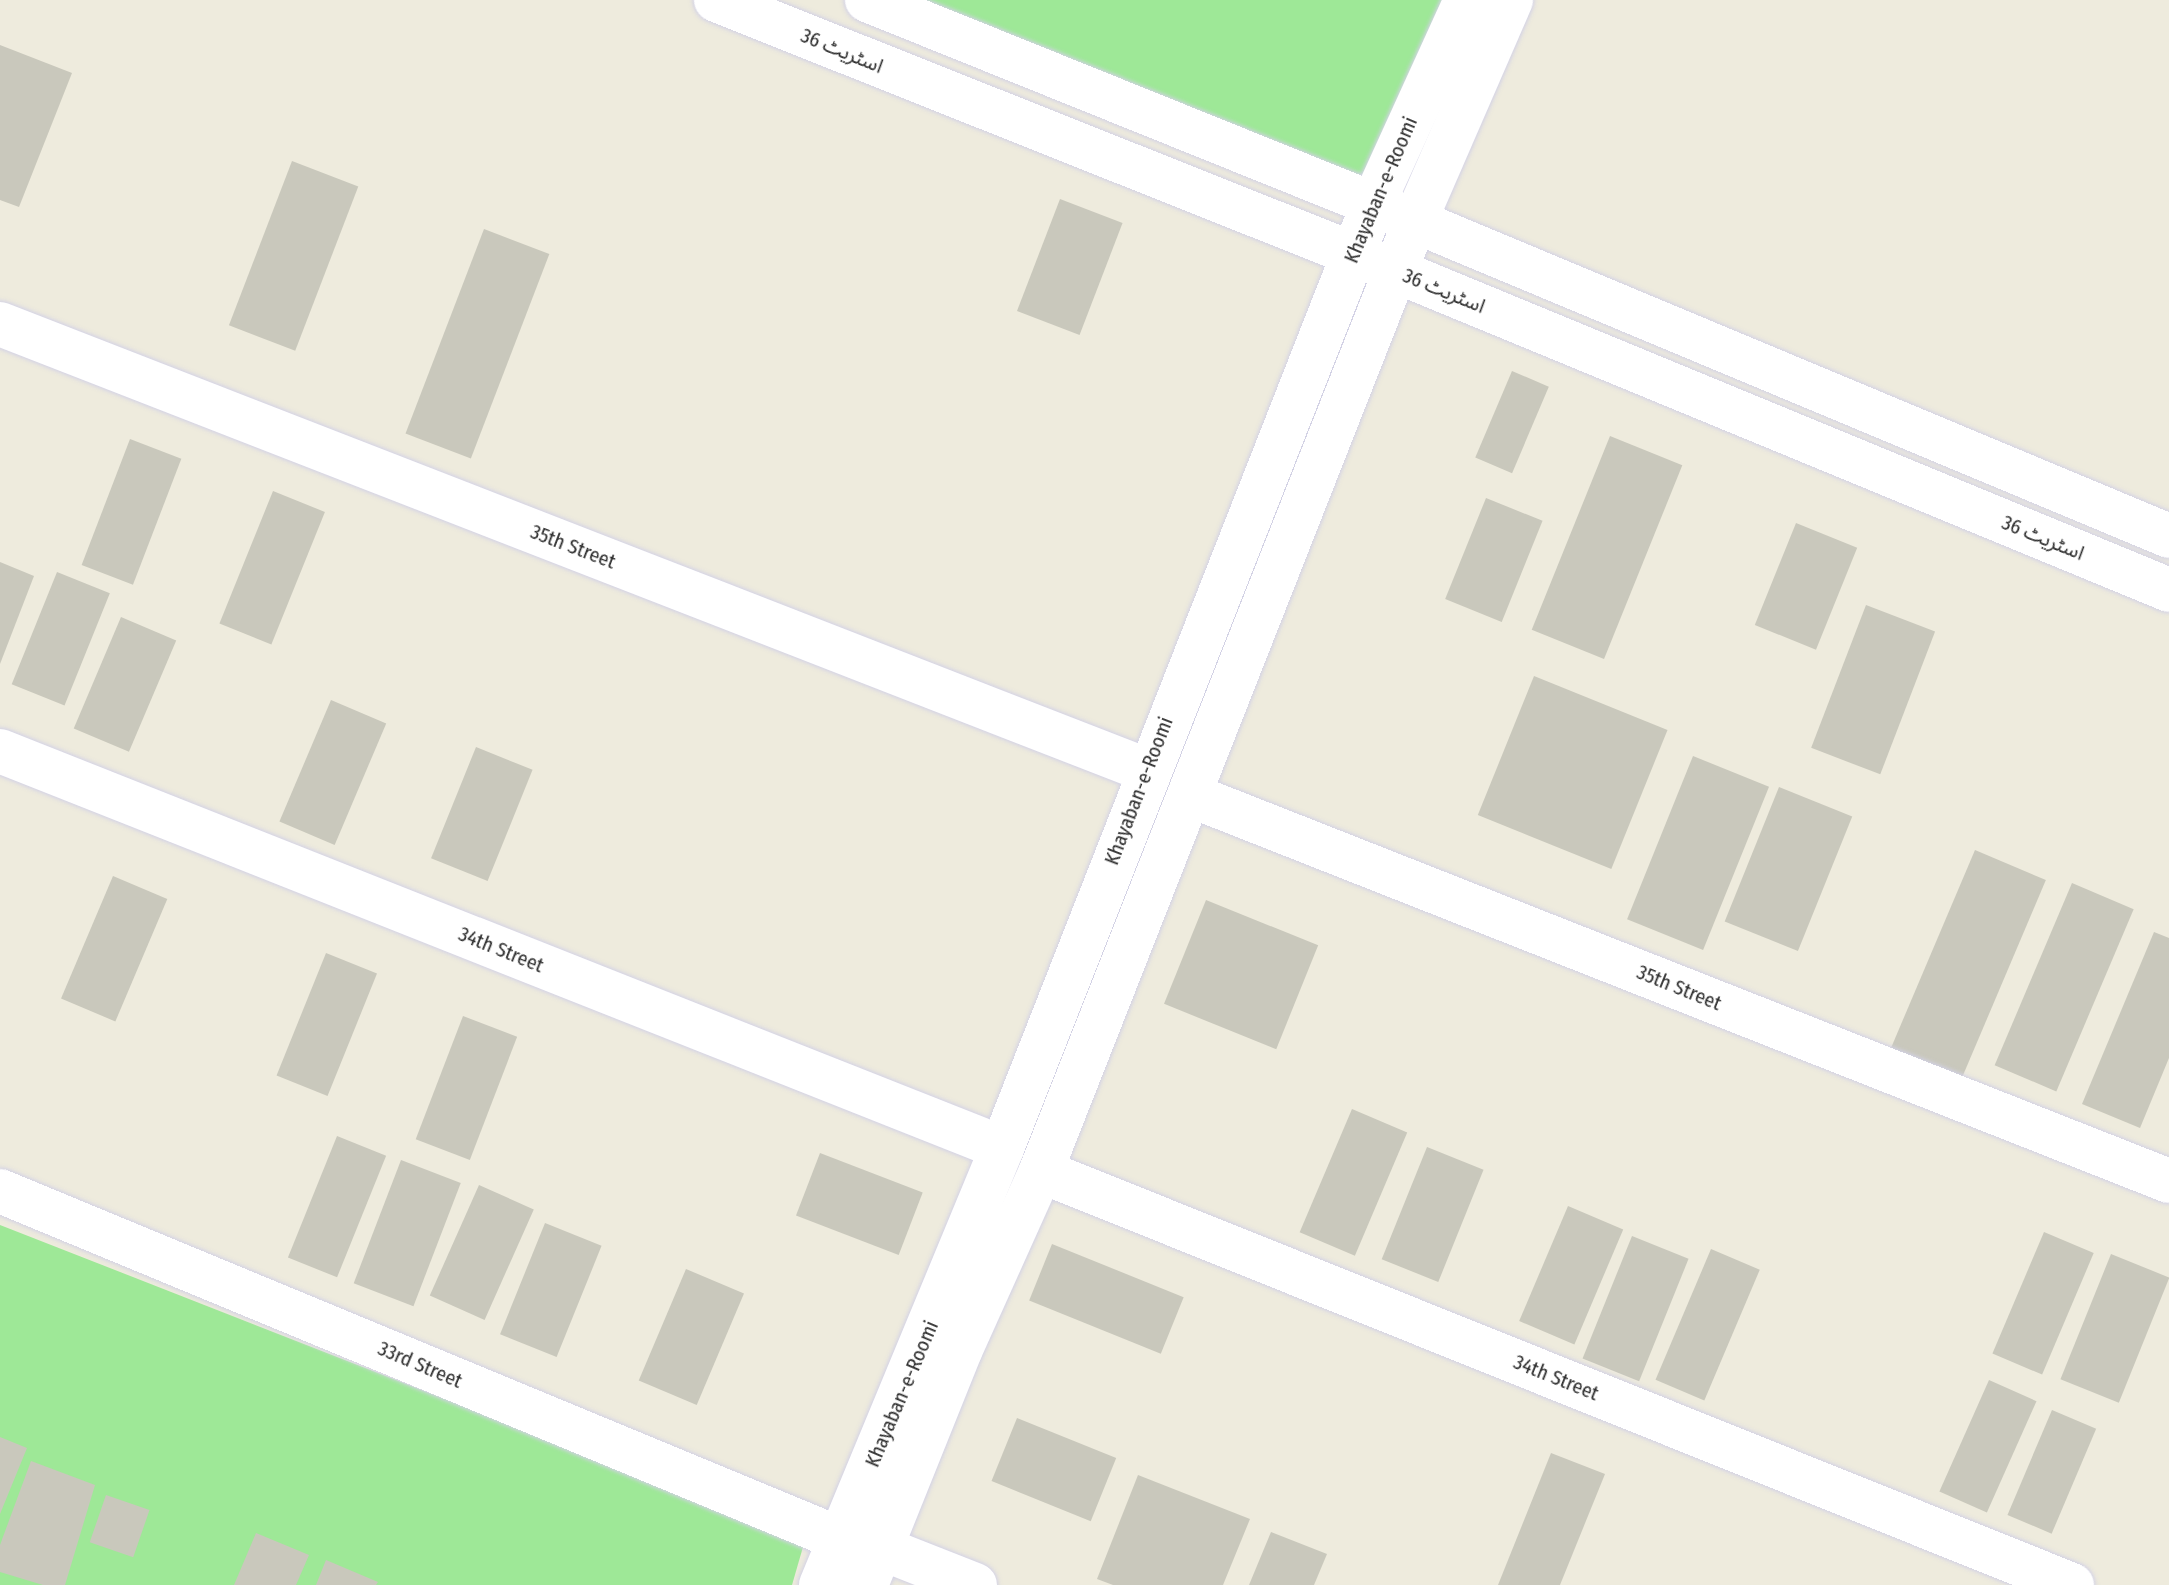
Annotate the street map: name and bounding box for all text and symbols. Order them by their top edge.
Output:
street label: اسٹریٹ 36 [797,24,887,78]
street label: Khayaban-e-Roomi [1339,113,1423,267]
street label: اسٹریٹ 36 [1399,264,1489,318]
street label: اسٹریٹ 36 [1998,511,2088,565]
street label: 35th Street [527,520,619,574]
street label: Khayaban-e-Roomi [1100,714,1178,868]
street label: 34th Street [455,922,547,978]
street label: 35th Street [1633,960,1725,1016]
street label: Khayaban-e-Roomi [860,1317,944,1471]
street label: 33rd Street [374,1337,466,1393]
street label: 34th Street [1510,1350,1602,1406]

